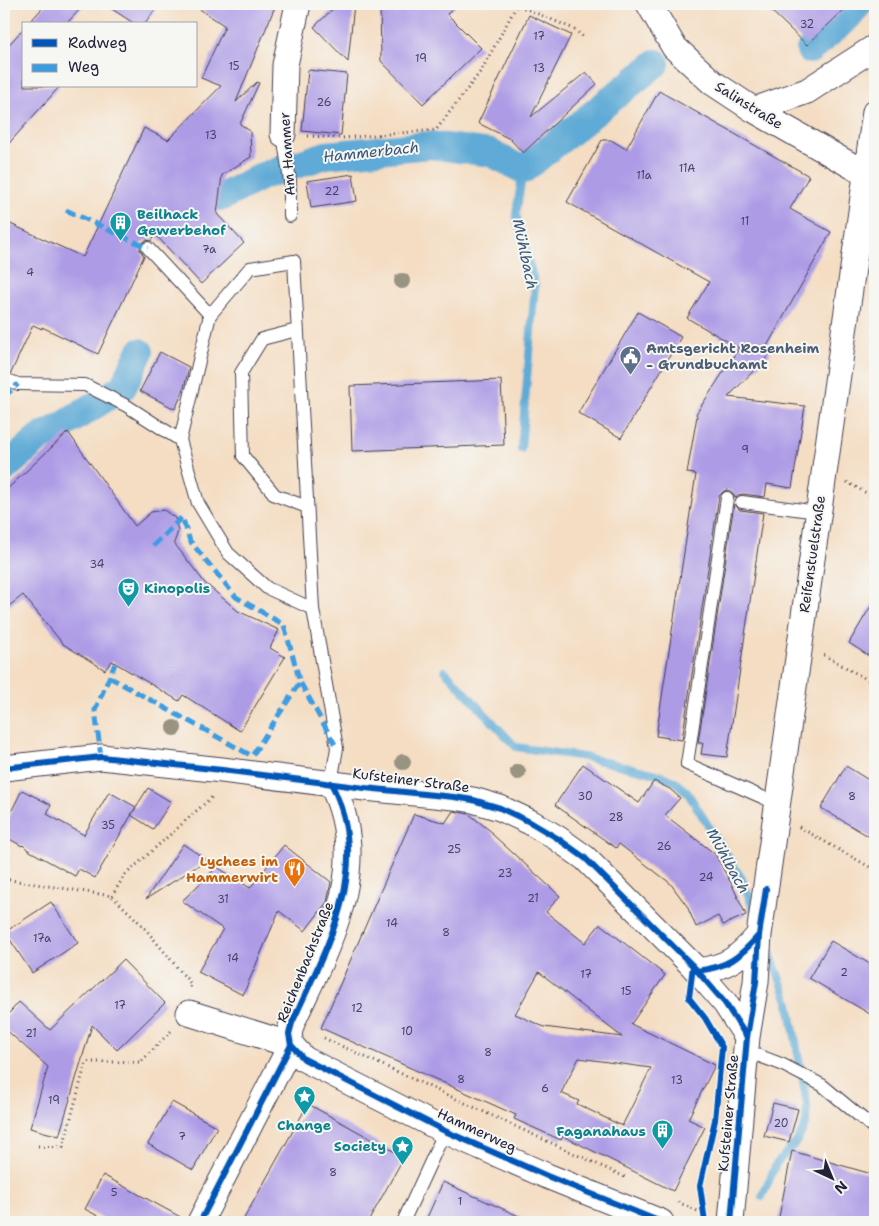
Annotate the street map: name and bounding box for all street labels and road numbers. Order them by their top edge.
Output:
street label: Salinstraße [712,77,786,133]
street label: Am Hammer [275,111,299,197]
street label: Reifenstuelstraße [795,494,829,614]
street label: Kufsteiner Straße [352,764,471,796]
street label: Reichenbachstraße [273,899,337,1025]
street label: Kufsteiner Straße [714,1054,742,1172]
street label: Hammerweg [435,1104,519,1156]

